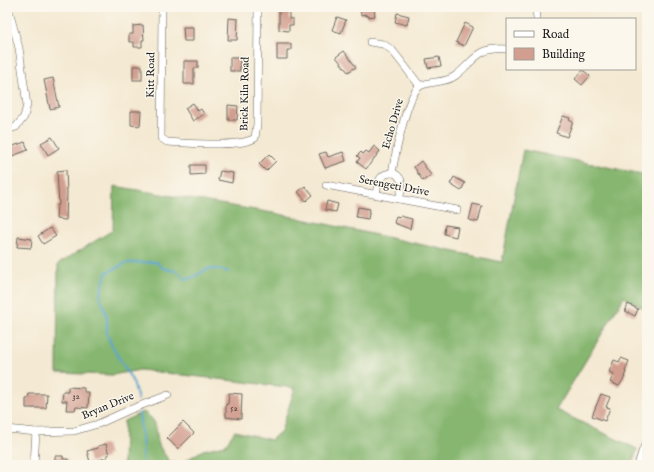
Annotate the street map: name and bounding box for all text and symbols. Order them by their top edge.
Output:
legend [506,18,636,70]
text: Road [542,27,570,42]
text: Building [542,47,586,62]
street label: Kitt Road [144,52,158,98]
street label: Brick Kiln Road [237,57,253,131]
street label: Echo Drive [379,97,407,151]
street label: Serengeti Drive [358,172,430,200]
street label: Bryan Drive [80,389,136,423]
house number: 32 [72,391,80,402]
house number: 52 [230,403,238,414]

